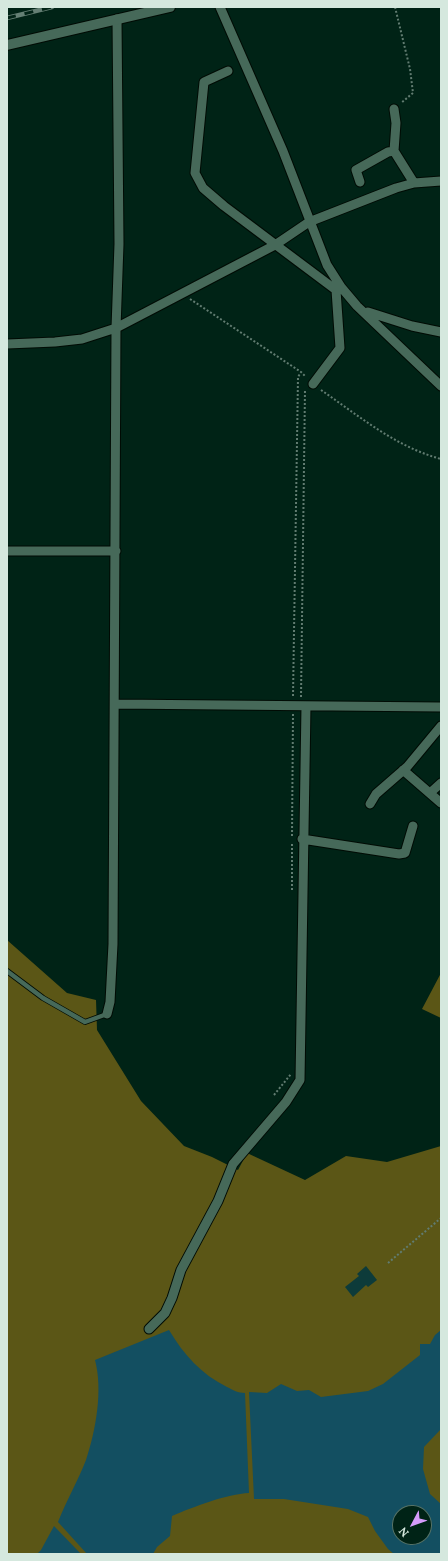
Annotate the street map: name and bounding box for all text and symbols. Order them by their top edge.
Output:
north arrow [392,1505,432,1545]
text: N [396,1524,412,1540]

